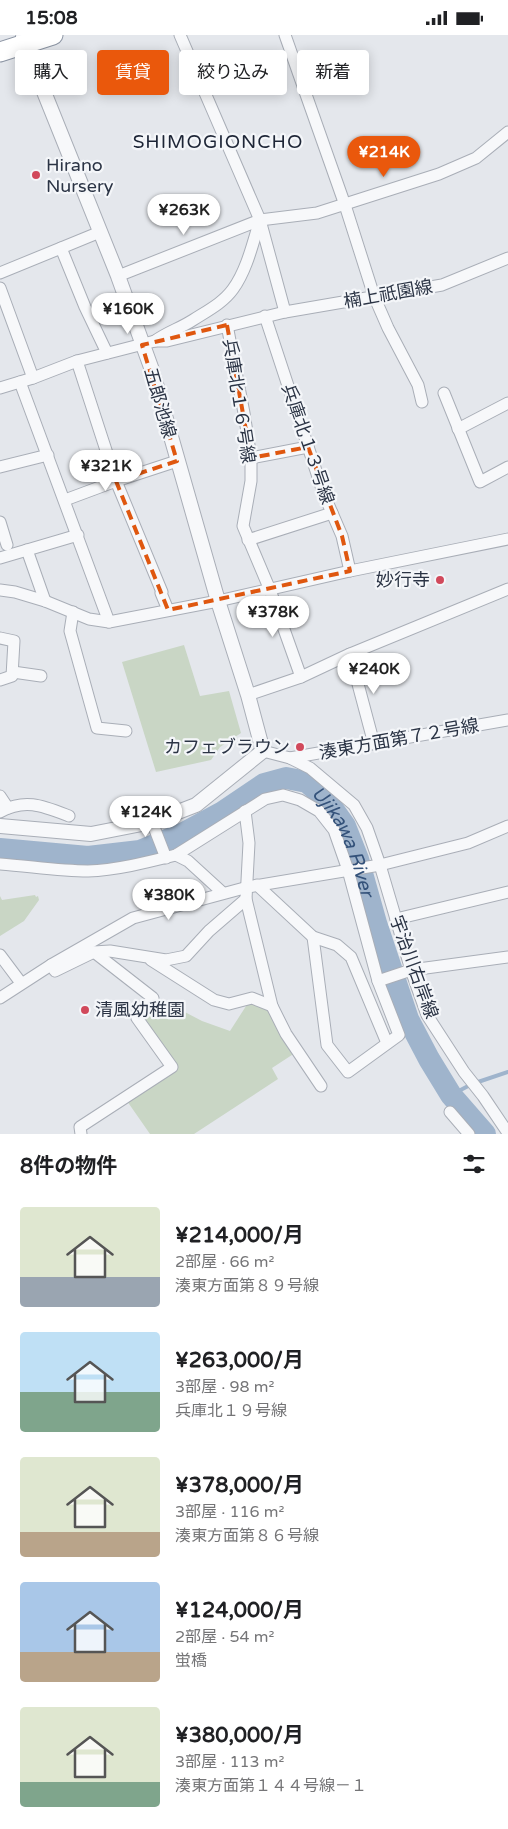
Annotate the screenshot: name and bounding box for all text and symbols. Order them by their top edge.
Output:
text: 15:08 [25,7,78,29]
chip: 購入 [15,50,87,95]
chip: 賃貸 [97,50,169,95]
chip: 絞り込み [179,50,287,95]
chip: 新着 [297,50,369,95]
district label: SHIMOGIONCHO [133,131,303,153]
pin: ¥214K [349,135,419,178]
text: ¥214K [358,142,410,162]
place label: Hirano Nursery [46,154,114,197]
marker: Hirano Nursery [30,169,42,181]
pin: ¥263K [149,193,219,236]
text: ¥263K [158,200,210,220]
street label: 楠上祇園線 [342,275,434,313]
pin: ¥160K [93,293,163,335]
text: ¥160K [102,299,154,319]
street label: 兵庫北１６号線 [218,337,260,465]
street label: 五郎池線 [140,365,180,441]
street label: 兵庫北１３号線 [277,381,339,507]
pin: ¥321K [71,449,141,492]
text: ¥321K [80,456,132,476]
place label: 妙行寺 [376,569,430,591]
marker: 妙行寺 [434,574,446,586]
pin: ¥378K [238,595,308,638]
text: ¥378K [247,602,299,622]
pin: ¥240K [339,653,409,695]
text: ¥240K [348,659,400,679]
street label: 湊東方面第７２号線 [317,714,481,764]
place label: カフェブラウン [164,736,290,758]
marker: カフェブラウン [294,741,306,753]
water label: Ujikawa River [307,782,379,902]
pin: ¥124K [111,795,181,838]
text: ¥124K [120,802,172,822]
pin: ¥380K [134,879,204,921]
text: ¥380K [143,885,195,905]
street label: 宇治川右岸線 [385,912,443,1022]
place label: 清風幼稚園 [95,999,185,1021]
marker: 清風幼稚園 [79,1004,91,1016]
icon: filters [460,1150,488,1178]
text: 8件の物件 [20,1154,117,1179]
text: ¥214,000/月 [175,1223,304,1248]
icon: home [60,1227,120,1287]
text: 2部屋 · 66 m² [175,1252,274,1272]
text: 湊東方面第８９号線 [175,1276,319,1296]
text: ¥263,000/月 [175,1348,304,1373]
icon: home [60,1352,120,1412]
text: 3部屋 · 98 m² [175,1377,274,1397]
text: 兵庫北１９号線 [175,1401,287,1421]
text: ¥378,000/月 [175,1473,304,1498]
icon: home [60,1477,120,1537]
text: 3部屋 · 116 m² [175,1502,284,1522]
text: 湊東方面第８６号線 [175,1526,319,1546]
text: ¥124,000/月 [175,1598,304,1623]
icon: home [60,1602,120,1662]
text: 2部屋 · 54 m² [175,1627,274,1647]
text: 蛍橋 [175,1651,207,1671]
text: ¥380,000/月 [175,1723,304,1748]
icon: home [60,1727,120,1787]
text: 3部屋 · 113 m² [175,1752,284,1772]
text: 湊東方面第１４４号線－１ [175,1776,367,1796]

